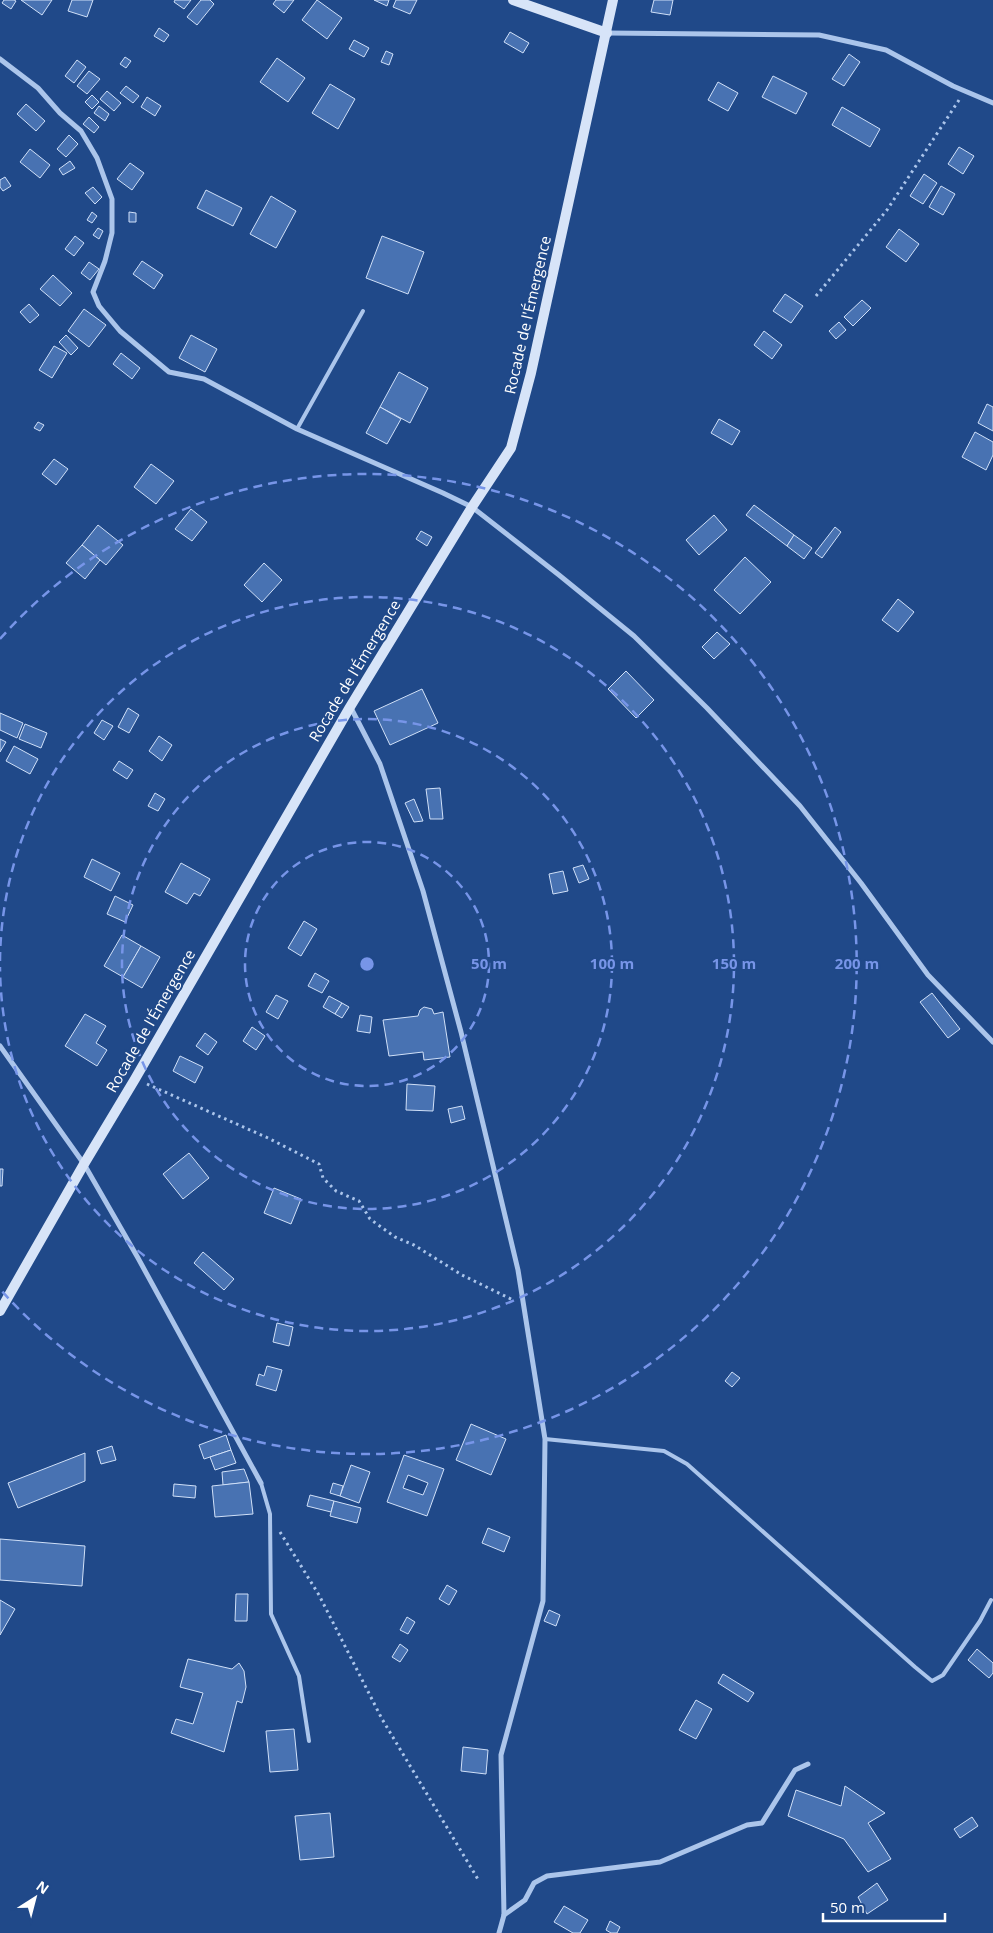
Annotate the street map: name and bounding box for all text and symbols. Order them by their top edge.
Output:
street label: Rocade de l'Émergence [499,234,555,396]
street label: Rocade de l'Émergence [304,596,404,745]
street label: Rocade de l'Émergence [101,945,199,1096]
text: 50 m [471,953,507,973]
text: 100 m [590,953,634,973]
text: 150 m [712,953,756,973]
text: 200 m [835,953,879,973]
centre of rings [358,955,376,973]
north arrow [10,1873,60,1923]
text: N [33,1876,53,1898]
scale bar [823,1890,946,1922]
text: 50 m [830,1897,865,1917]

